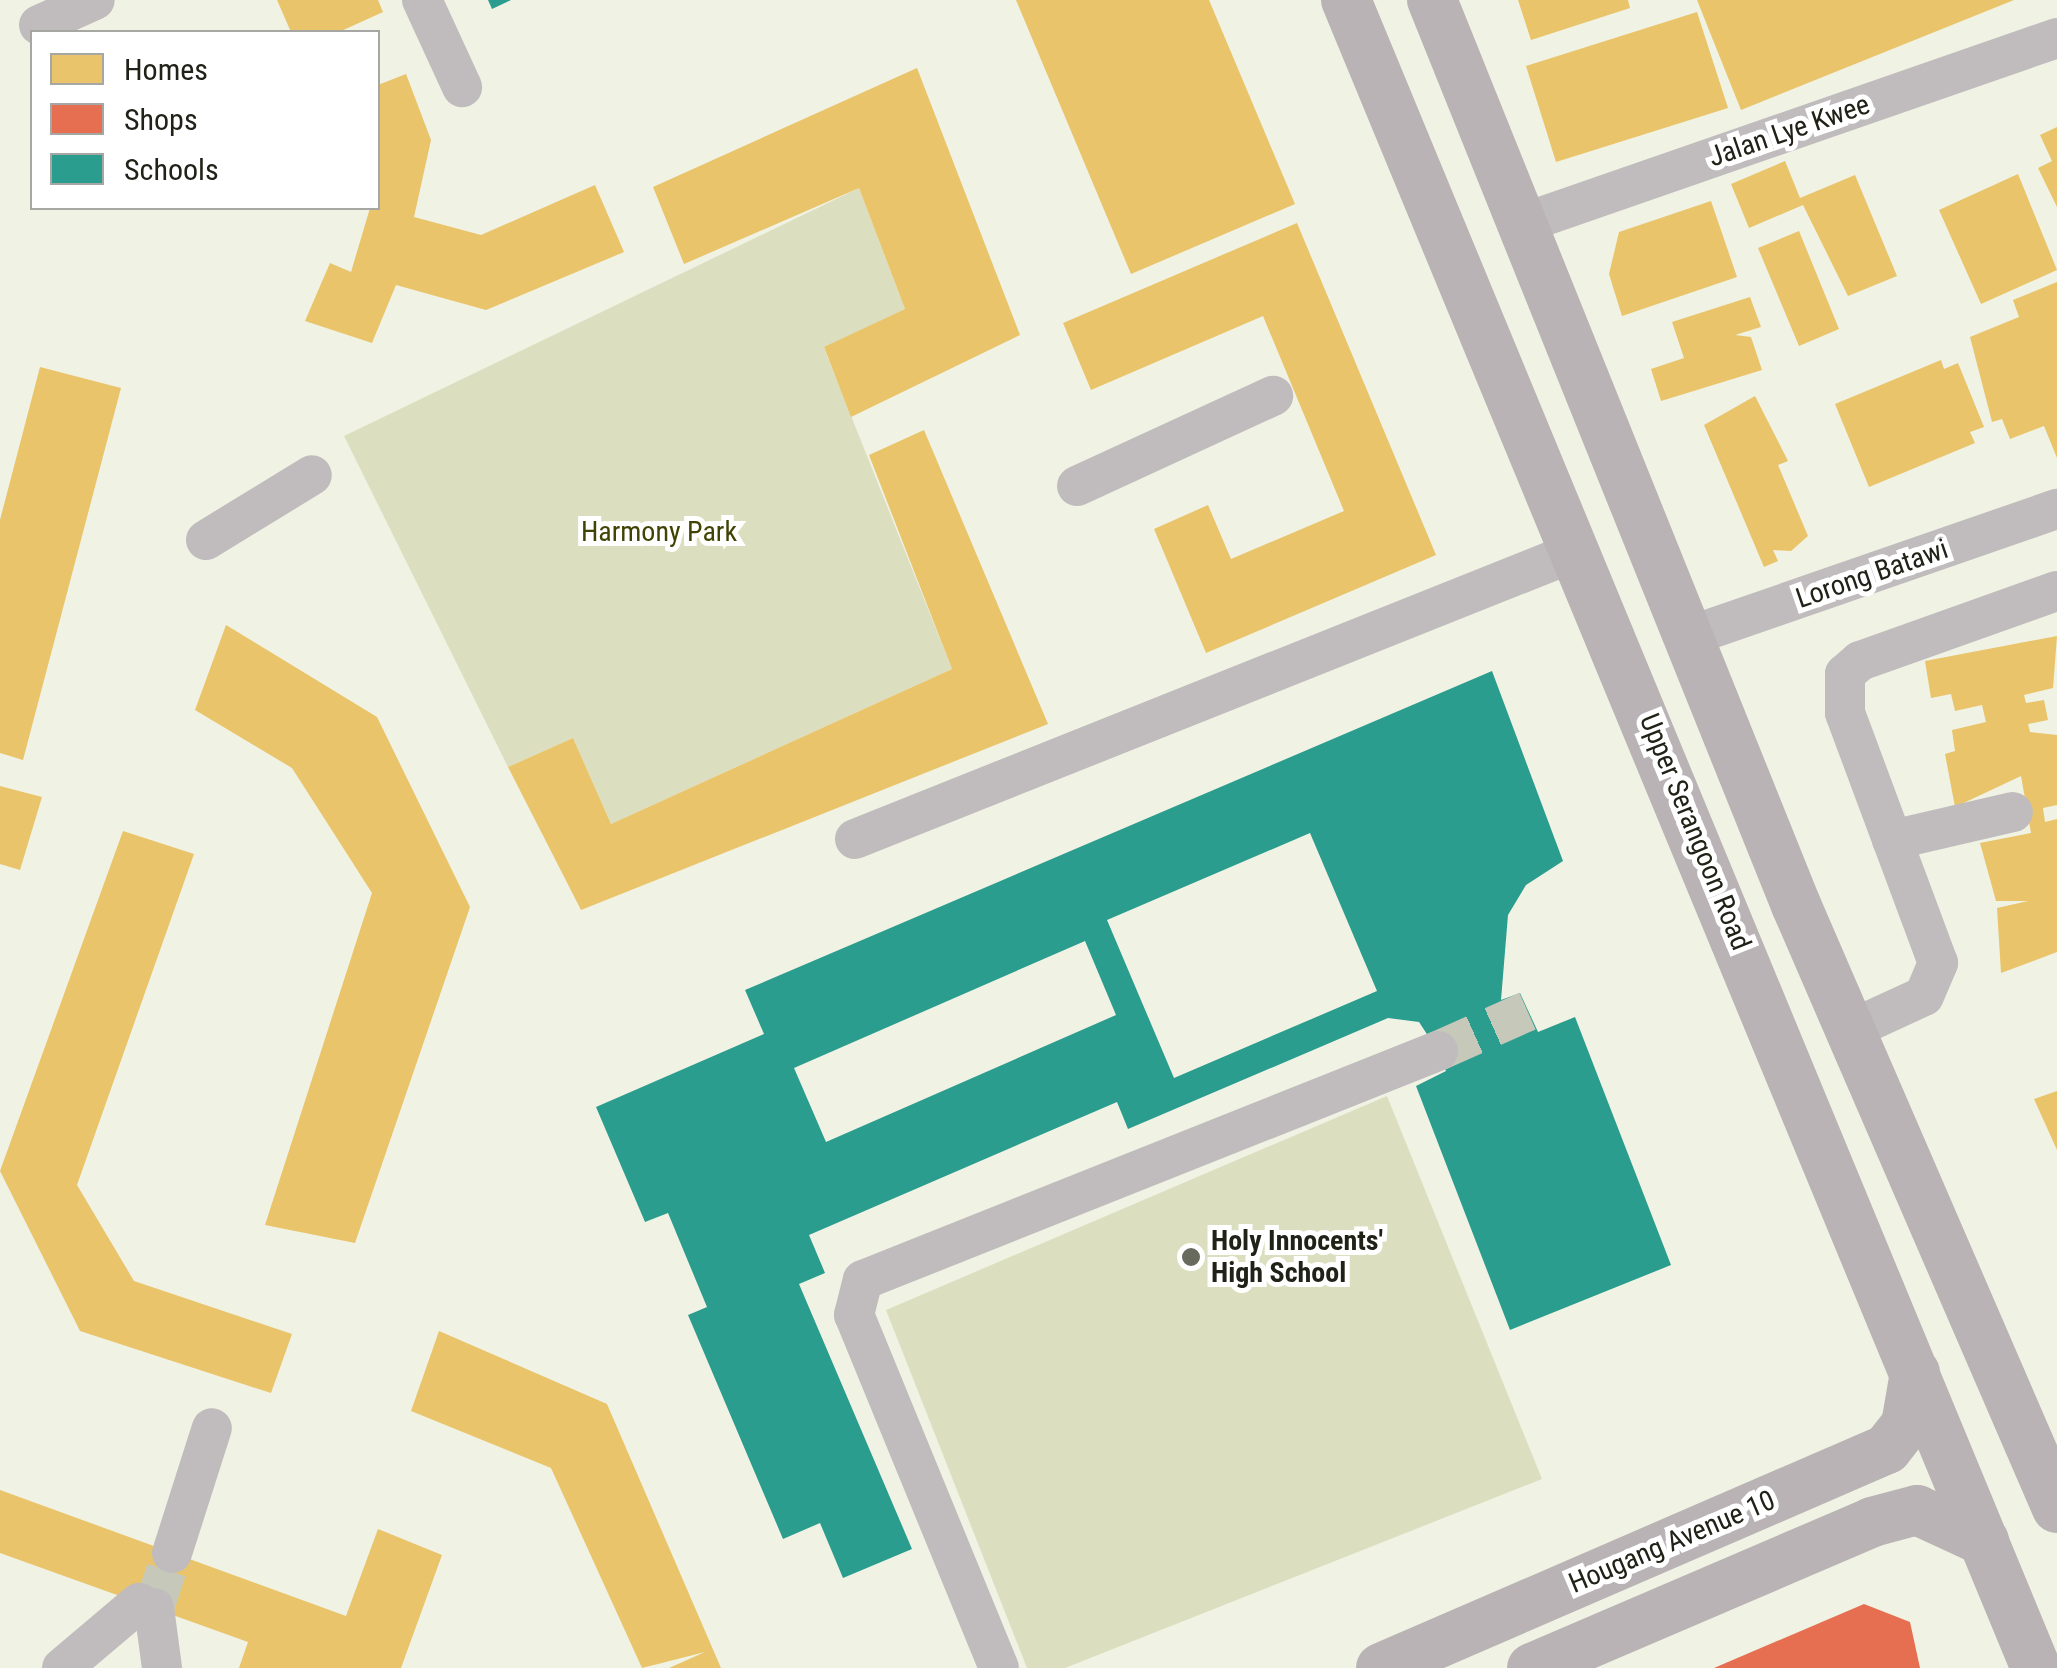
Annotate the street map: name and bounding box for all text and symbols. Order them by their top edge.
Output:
legend [30,30,380,210]
text: Homes [124,52,208,87]
street label: Jalan Lye Kwee [1704,88,1874,174]
text: Shops [124,102,198,137]
text: Schools [124,152,219,187]
park label: Harmony Park [581,515,737,549]
street label: Lorong Batawi [1792,532,1952,616]
street label: Upper Serangoon Road [1632,709,1758,955]
place label: Holy Innocents' High School [1211,1224,1383,1290]
marker: Holy Innocents' High School [1180,1246,1202,1268]
street label: Hougang Avenue 10 [1564,1483,1780,1601]

